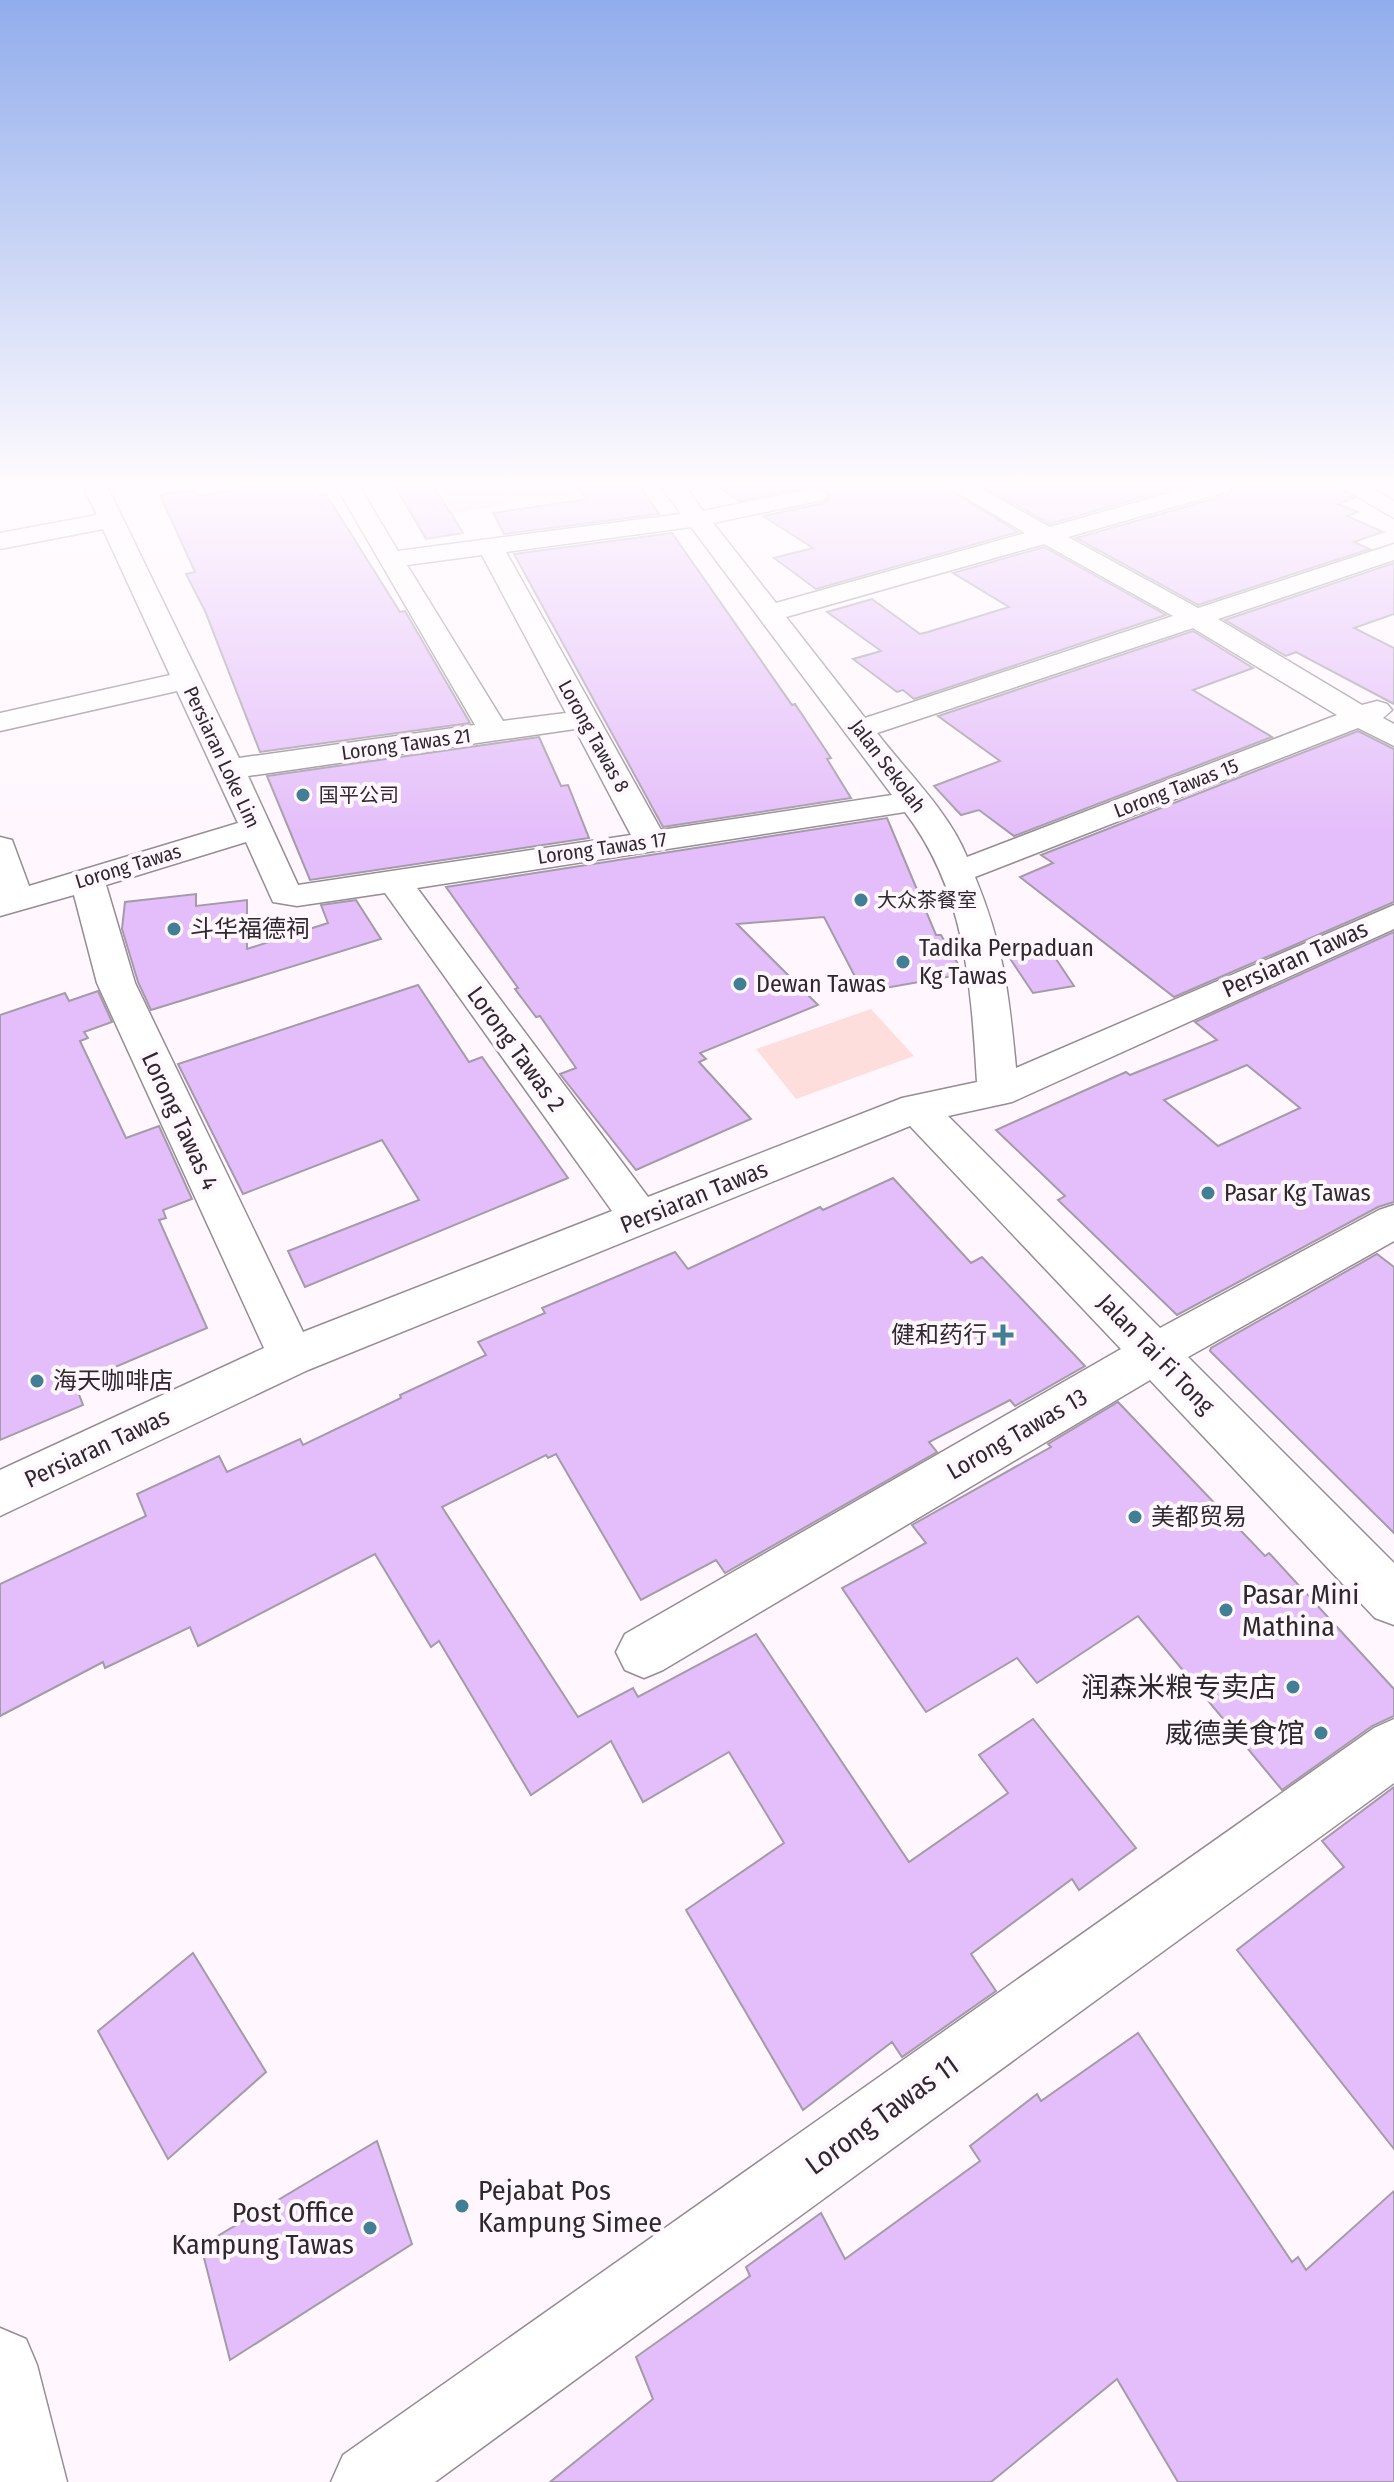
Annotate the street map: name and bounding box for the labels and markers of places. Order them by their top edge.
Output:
place label: 国平公司 [319,783,399,807]
marker: 国平公司 [294,786,312,804]
place label: 大众茶餐室 [877,888,977,912]
marker: 大众茶餐室 [852,891,870,909]
place label: 斗华福德祠 [190,915,310,943]
marker: 斗华福德祠 [165,920,183,938]
place label: Tadika Perpaduan Kg Tawas [919,934,1094,990]
marker: Tadika Perpaduan Kg Tawas [894,953,912,971]
place label: Dewan Tawas [756,970,886,998]
marker: Dewan Tawas [731,975,749,993]
place label: Pasar Kg Tawas [1224,1179,1371,1207]
marker: Pasar Kg Tawas [1199,1184,1217,1202]
place label: 健和药行 [891,1321,987,1349]
marker: 健和药行 [994,1326,1012,1344]
place label: 海天咖啡店 [53,1367,173,1395]
marker: 海天咖啡店 [28,1372,46,1390]
place label: 美都贸易 [1151,1503,1247,1531]
marker: 美都贸易 [1126,1508,1144,1526]
place label: Pasar Mini Mathina [1242,1578,1359,1643]
marker: Pasar Mini Mathina [1217,1601,1235,1619]
place label: 润森米粮专卖店 [1081,1671,1277,1704]
marker: 润森米粮专卖店 [1284,1678,1302,1696]
place label: 威德美食馆 [1165,1717,1305,1750]
marker: 威德美食馆 [1312,1724,1330,1742]
place label: Pejabat Pos Kampung Simee [478,2174,662,2239]
place label: Post Office Kampung Tawas [171,2196,354,2261]
marker: Pejabat Pos Kampung Simee [453,2197,471,2215]
marker: Post Office Kampung Tawas [361,2219,379,2237]

